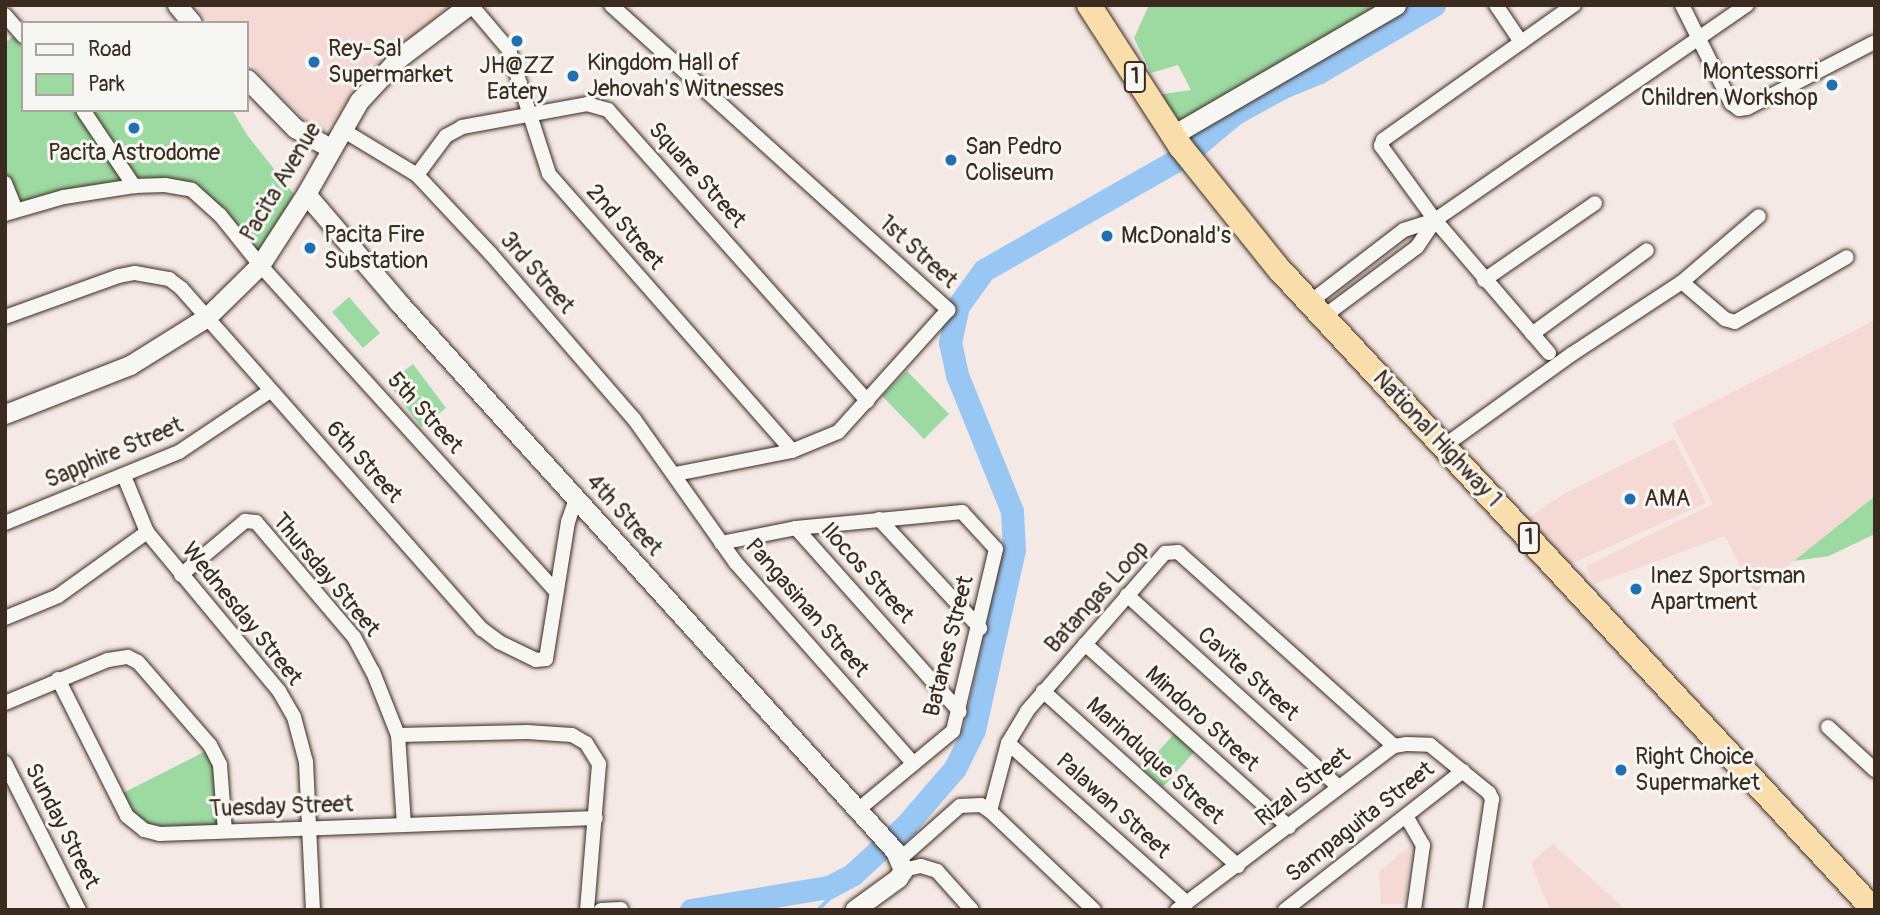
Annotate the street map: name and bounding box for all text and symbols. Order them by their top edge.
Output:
legend [21,21,248,112]
marker: JH@ZZ Eatery [509,33,525,49]
place label: Rey-Sal Supermarket [328,35,453,89]
text: Road [88,36,132,63]
place label: Kingdom Hall of Jehovah's Witnesses [587,49,784,103]
place label: JH@ZZ Eatery [479,52,555,106]
marker: Rey-Sal Supermarket [306,54,322,70]
place label: Montessorri Children Workshop [1641,58,1818,112]
road number: 1 [1123,60,1147,94]
marker: Kingdom Hall of Jehovah's Witnesses [565,68,581,84]
text: Park [88,71,125,98]
marker: Montessorri Children Workshop [1824,77,1840,93]
street label: Square Street [642,116,752,234]
street label: Pacita Avenue [235,118,327,246]
marker: Pacita Astrodome [126,120,142,136]
place label: San Pedro Coliseum [965,133,1062,187]
place label: Pacita Astrodome [48,139,220,167]
marker: San Pedro Coliseum [943,152,959,168]
street label: 2nd Street [580,179,670,275]
street label: 1st Street [873,210,963,294]
place label: Pacita Fire Substation [324,221,428,275]
place label: McDonald's [1121,222,1231,250]
street label: 3rd Street [494,227,580,319]
marker: McDonald's [1099,228,1115,244]
marker: Pacita Fire Substation [302,240,318,256]
street label: National Highway 1 [1367,365,1507,513]
street label: 5th Street [381,367,469,459]
street label: Sapphire Street [41,412,187,494]
street label: 6th Street [320,415,408,509]
street label: 4th Street [580,468,668,562]
place label: AMA [1644,485,1690,513]
marker: AMA [1622,491,1638,507]
street label: Thursday Street [266,508,386,642]
street label: Ilocos Street [815,517,919,629]
road number: 1 [1517,520,1541,556]
street label: Pangasinan Street [739,533,875,683]
street label: Batangas Loop [1039,535,1155,659]
street label: Wednesday Street [176,537,308,691]
place label: Inez Sportsman Apartment [1650,562,1806,616]
street label: Batanes Street [918,573,980,719]
marker: Inez Sportsman Apartment [1628,581,1644,597]
street label: Cavite Street [1191,621,1305,727]
street label: Mindoro Street [1139,661,1265,777]
street label: Marinduque Street [1080,692,1230,830]
street label: Rizal Street [1250,741,1356,833]
place label: Right Choice Supermarket [1635,743,1760,797]
street label: Palawan Street [1050,747,1176,865]
street label: Sampaguita Street [1280,756,1440,888]
street label: Sunday Street [19,759,105,893]
marker: Right Choice Supermarket [1613,762,1629,778]
street label: Tuesday Street [208,791,354,823]

